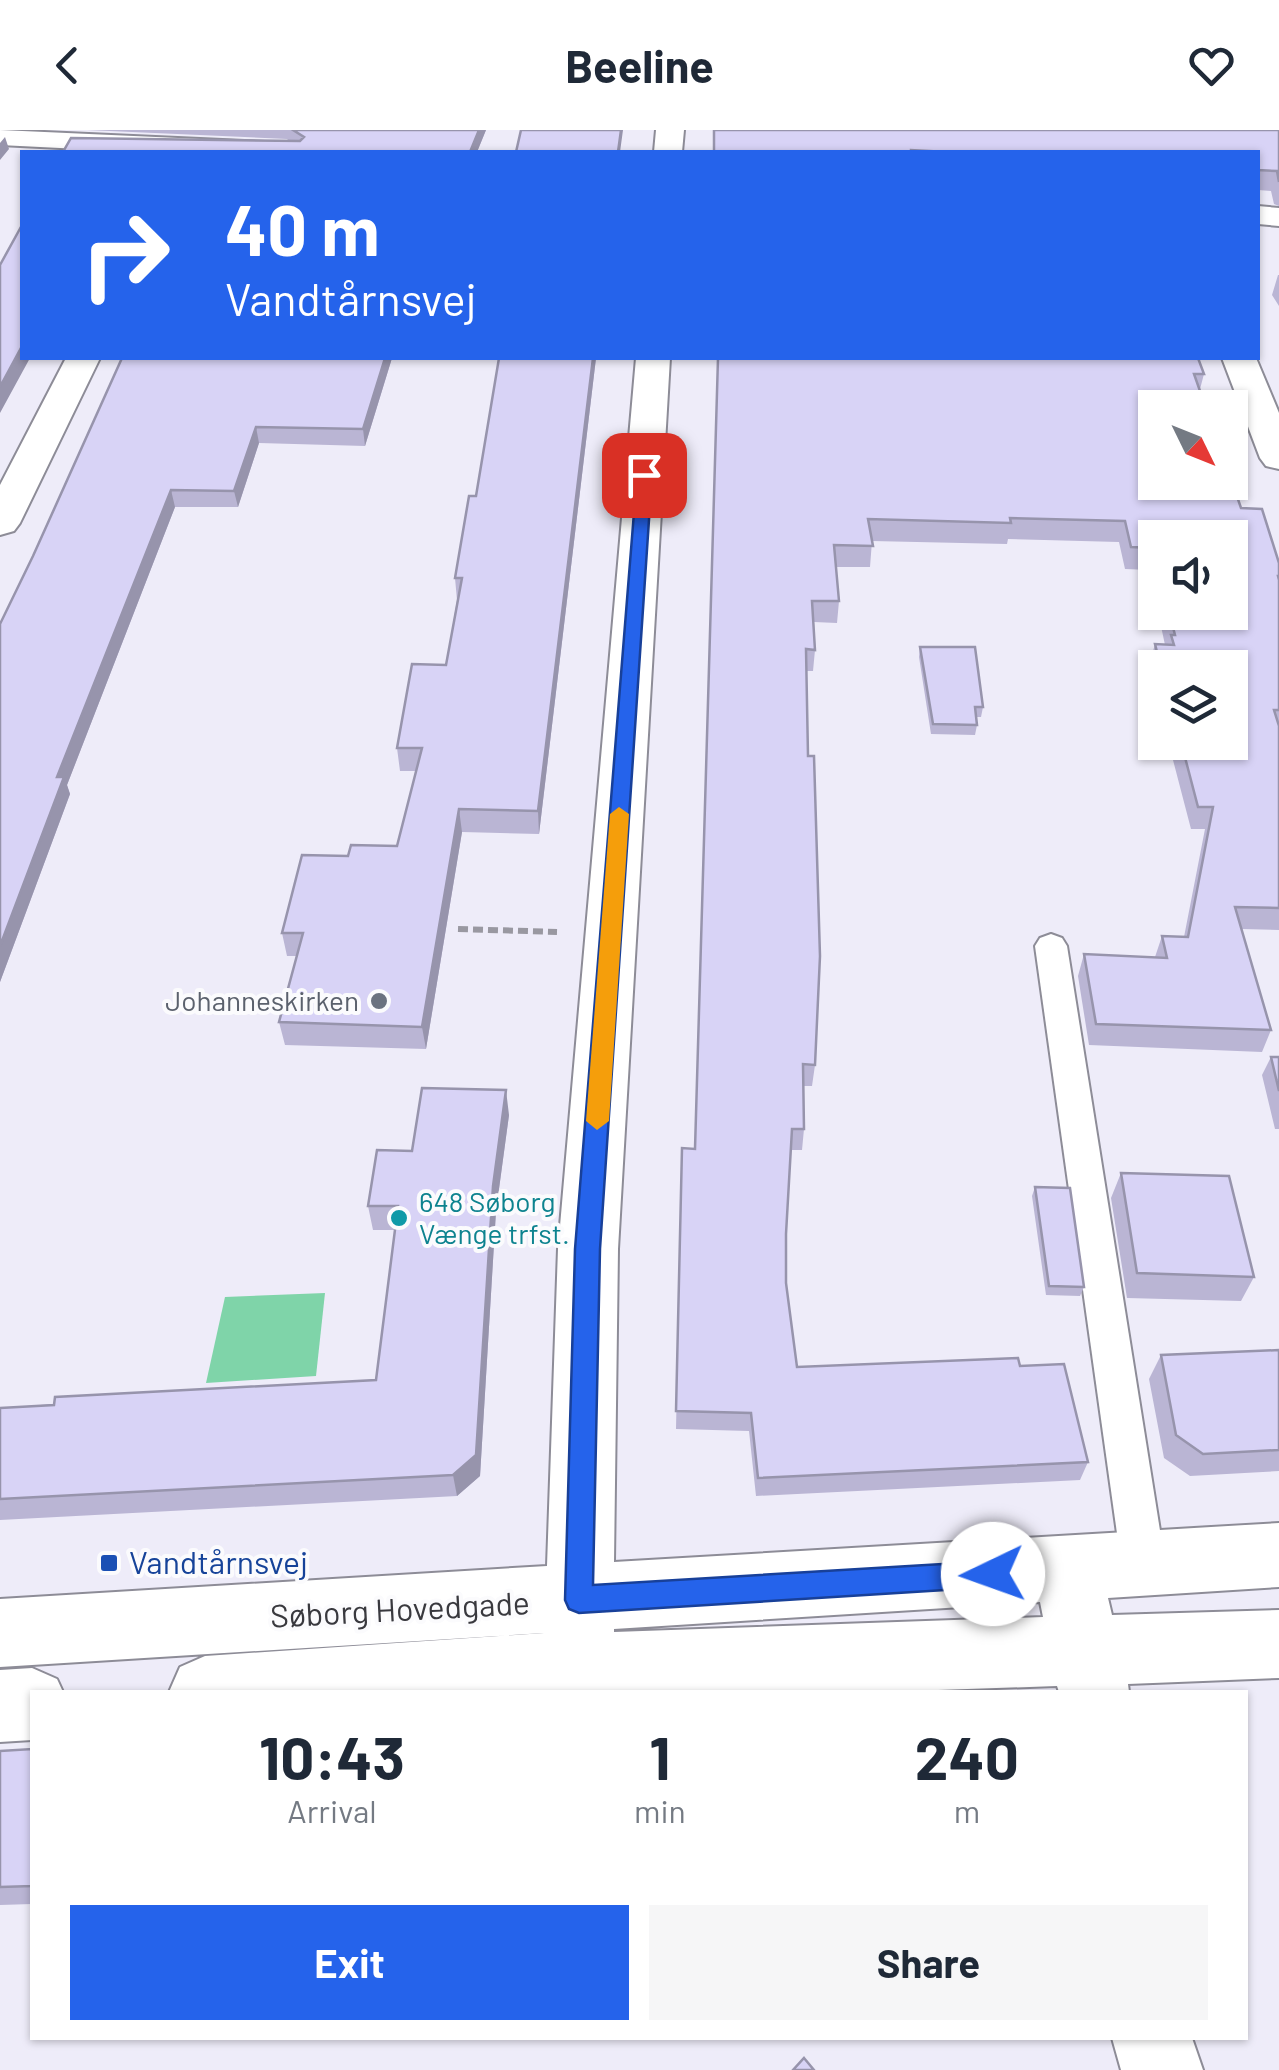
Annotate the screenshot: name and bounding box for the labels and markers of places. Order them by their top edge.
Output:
pin [602,433,687,518]
place label: Johanneskirken [165,983,359,1017]
marker: Johanneskirken [368,990,390,1012]
place label: 648 Søborg Vænge trfst. [419,1184,570,1250]
marker: 648 Søborg Vænge trfst. [388,1207,410,1229]
place label: Vandtårnsvej [129,1542,308,1580]
marker: Vandtårnsvej [98,1552,120,1574]

